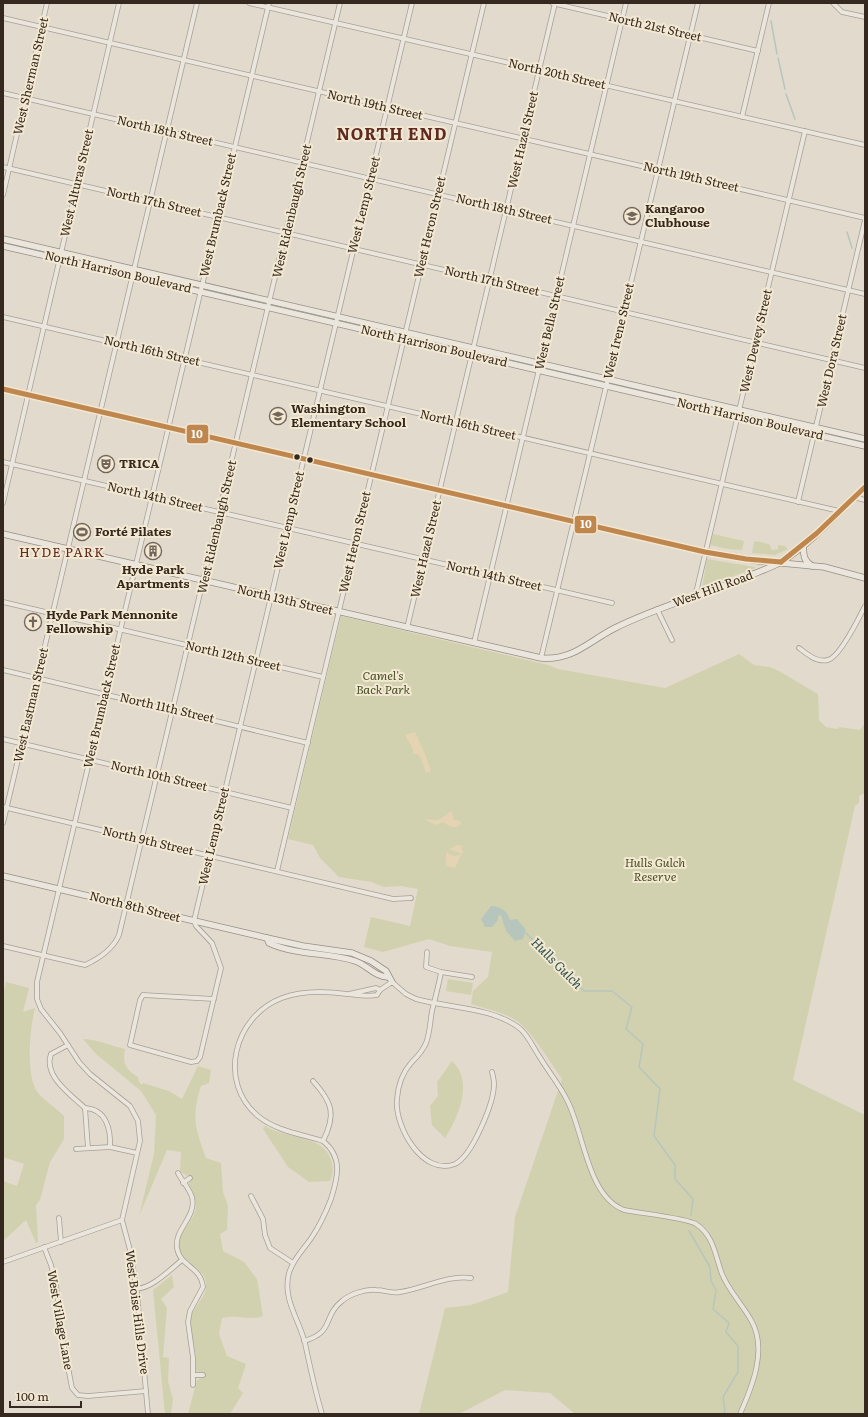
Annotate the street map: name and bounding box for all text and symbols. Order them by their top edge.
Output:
street label: North 21st Street [607,7,704,46]
street label: West Sherman Street [8,15,52,136]
street label: North 20th Street [507,53,608,93]
street label: North 19th Street [326,84,425,124]
street label: West Hazel Street [502,89,542,190]
street label: North 18th Street [115,110,215,150]
district label: NORTH END [337,121,447,145]
street label: West Alturas Street [55,127,97,238]
street label: West Ridenbaugh Street [267,142,315,279]
street label: West Brumback Street [194,151,240,279]
street label: West Lemp Street [342,154,384,255]
street label: North 19th Street [642,156,741,196]
street label: West Heron Street [409,174,450,279]
street label: North 17th Street [105,181,204,221]
street label: North 18th Street [454,188,554,228]
place label: Kangaroo Clubhouse [645,199,710,231]
school or university icon: Kangaroo Clubhouse [622,206,642,226]
street label: North Harrison Boulevard [43,245,194,297]
street label: North 17th Street [443,260,542,300]
street label: West Bella Street [529,274,569,371]
street label: West Irene Street [598,281,638,381]
street label: West Dewey Street [734,287,776,394]
street label: West Dora Street [812,312,851,409]
street label: North Harrison Boulevard [359,319,510,371]
street label: North 16th Street [102,330,202,370]
street label: North Harrison Boulevard [675,392,826,444]
place label: Washington Elementary School [291,399,407,431]
street label: North 16th Street [418,404,518,444]
school or university icon: Washington Elementary School [268,406,288,426]
line badge: 10 [186,424,209,444]
text: 10 [191,425,203,441]
unlabelled marker [292,452,302,462]
theatre icon: TRICA [96,454,116,474]
place label: TRICA [119,454,159,472]
unlabelled marker [305,455,315,465]
street label: West Ridenbaugh Street [192,458,240,595]
street label: West Lemp Street [268,469,308,571]
street label: North 14th Street [106,476,205,516]
street label: West Heron Street [334,489,375,594]
street label: West Hazel Street [405,498,445,599]
line badge: 10 [574,515,597,534]
text: 10 [580,515,592,531]
sports icon: Forté Pilates [72,522,92,542]
place label: Forté Pilates [95,522,171,540]
building icon: Hyde Park Apartments [143,541,163,561]
district label: HYDE PARK [19,542,105,561]
street label: North 14th Street [445,555,544,595]
place label: Hyde Park Apartments [117,560,189,592]
street label: West Hill Road [670,565,756,611]
street label: North 13th Street [235,579,335,619]
place label: Hyde Park Mennonite Fellowship [46,605,178,637]
church icon: Hyde Park Mennonite Fellowship [23,612,43,632]
street label: North 12th Street [184,635,283,675]
street label: West Brumback Street [78,642,124,770]
street label: West Eastman Street [8,646,52,764]
park label: Camel's Back Park [356,666,410,698]
street label: North 11th Street [118,687,216,727]
street label: North 10th Street [109,755,209,795]
street label: West Lemp Street [193,785,233,887]
street label: North 9th Street [101,821,196,859]
park label: Hulls Gulch Reserve [625,853,685,885]
street label: North 8th Street [88,886,183,926]
water label: Hulls Gulch [527,933,588,993]
street label: West Boise Hills Drive [121,1249,155,1375]
street label: West Village Lane [43,1269,79,1371]
scale bar [10,1383,81,1409]
text: 100 m [16,1387,49,1405]

